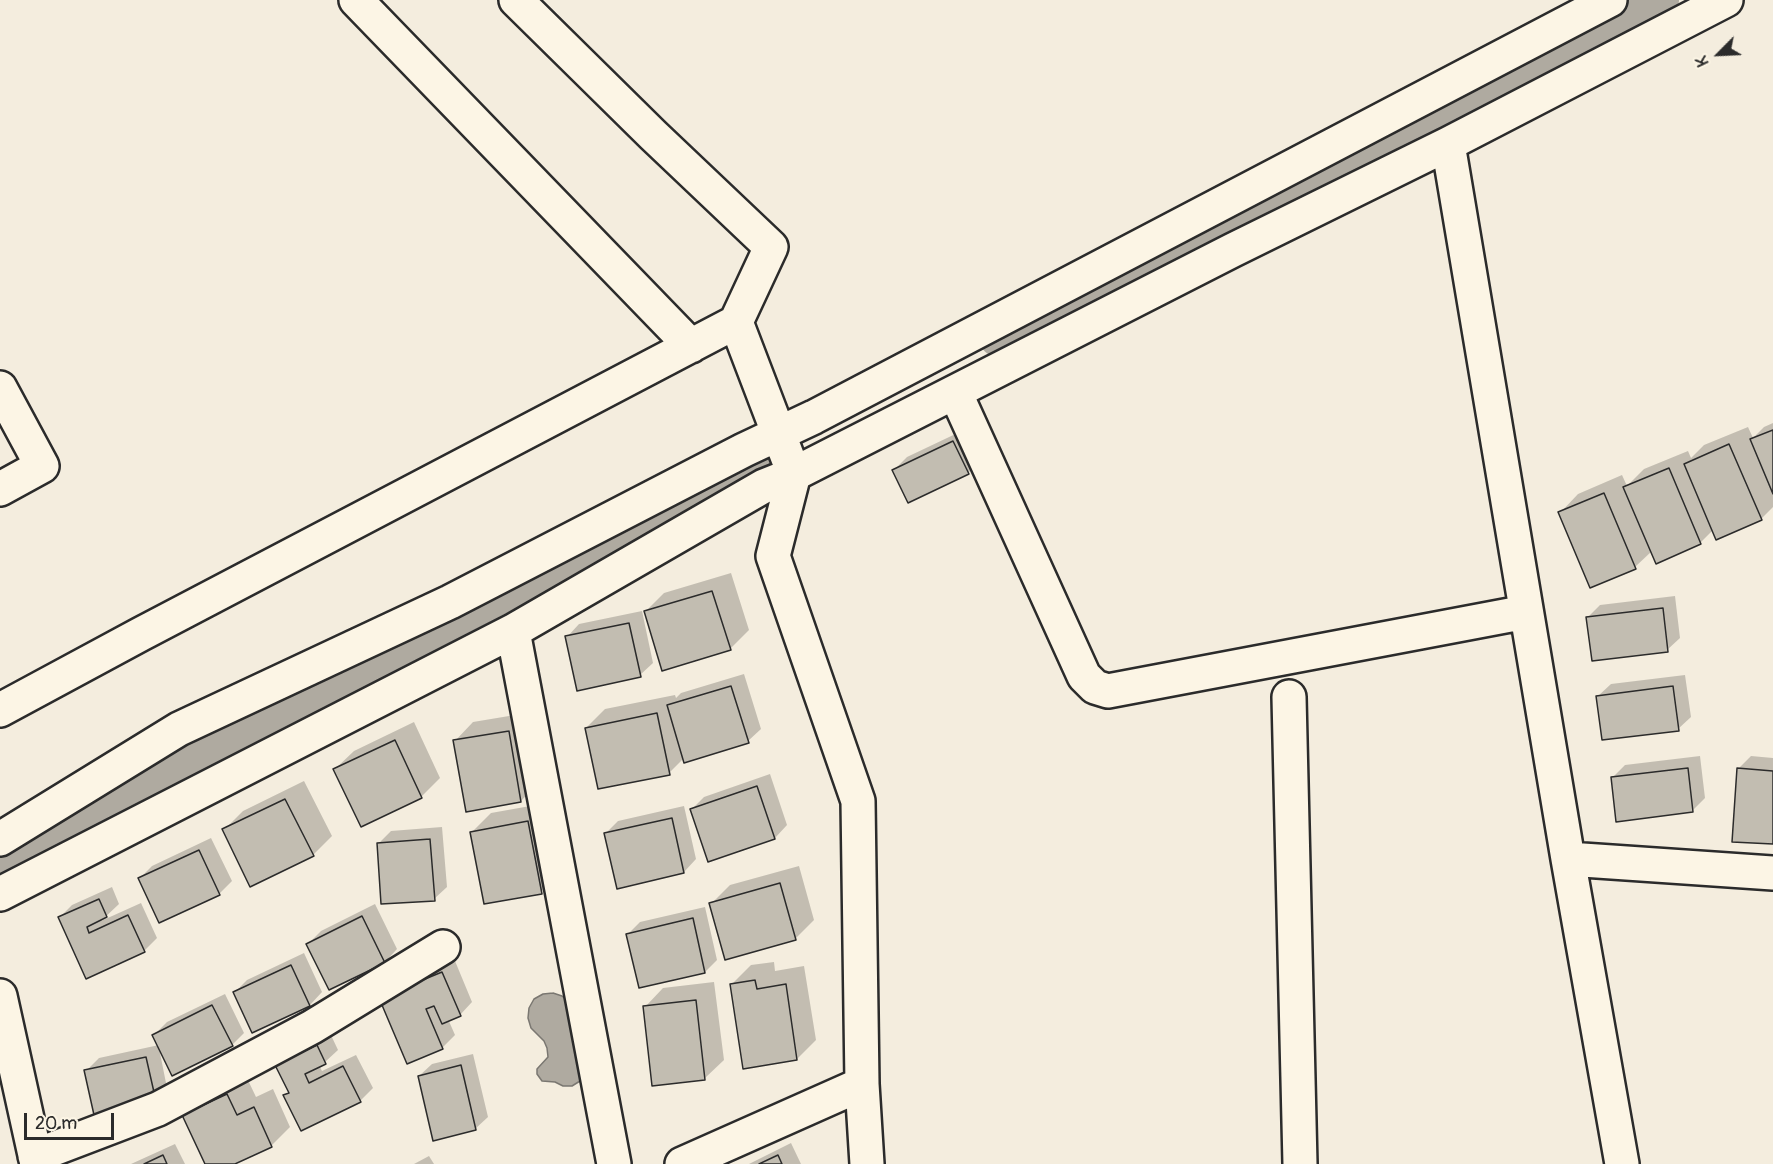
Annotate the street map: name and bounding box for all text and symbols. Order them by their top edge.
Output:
north arrow [1689,24,1749,84]
text: K [1691,53,1714,70]
scale bar [27,1101,117,1139]
text: 20 m [35,1112,77,1135]

